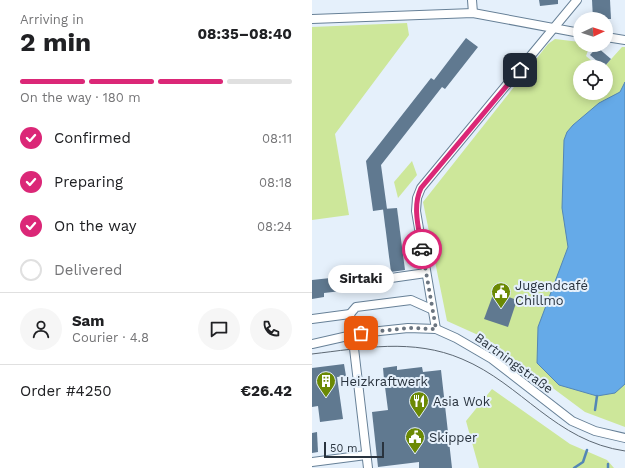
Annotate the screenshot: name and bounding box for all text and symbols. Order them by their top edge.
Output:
text: Arriving in [20,12,84,27]
north arrow [573,12,613,52]
map controls [573,12,613,100]
text: 08:35–08:40 [197,25,292,43]
text: 2 min [20,27,91,57]
pin [503,53,537,87]
icon: home [509,59,531,81]
button: locate [573,60,613,100]
text: On the way · 180 m [20,90,141,105]
icon: check [20,127,42,149]
text: Confirmed [54,129,131,147]
text: 08:11 [262,131,292,146]
icon: check [20,171,42,193]
text: Preparing [54,173,123,191]
text: 08:18 [259,175,292,190]
icon: check [20,215,42,237]
text: On the way [54,217,136,235]
text: 08:24 [257,219,292,234]
courier [402,229,442,269]
icon: car [411,238,433,260]
text: Delivered [54,261,122,279]
callout: Sirtaki [328,265,394,293]
text: Sirtaki [340,271,382,286]
place label: Jugendcafé Chillmo [515,278,588,308]
public building icon: Jugendcafé Chillmo [490,281,512,309]
button: person [20,308,62,350]
button: chat [198,308,240,350]
button: phone [250,308,292,350]
text: Sam [72,312,104,330]
pin [344,316,378,350]
icon: bag [350,322,372,344]
text: Courier · 4.8 [72,330,149,345]
street label: Bartningstraße [472,330,556,396]
building icon: Heizkraftwerk [315,370,337,398]
place label: Heizkraftwerk [340,374,428,389]
text: Order #4250 [20,382,112,400]
text: €26.42 [241,382,292,400]
restaurant icon: Asia Wok [408,390,430,418]
place label: Asia Wok [433,394,491,409]
public building icon: Skipper [404,426,426,454]
place label: Skipper [429,430,477,445]
scale bar [324,440,384,459]
text: 50 m [330,442,357,455]

